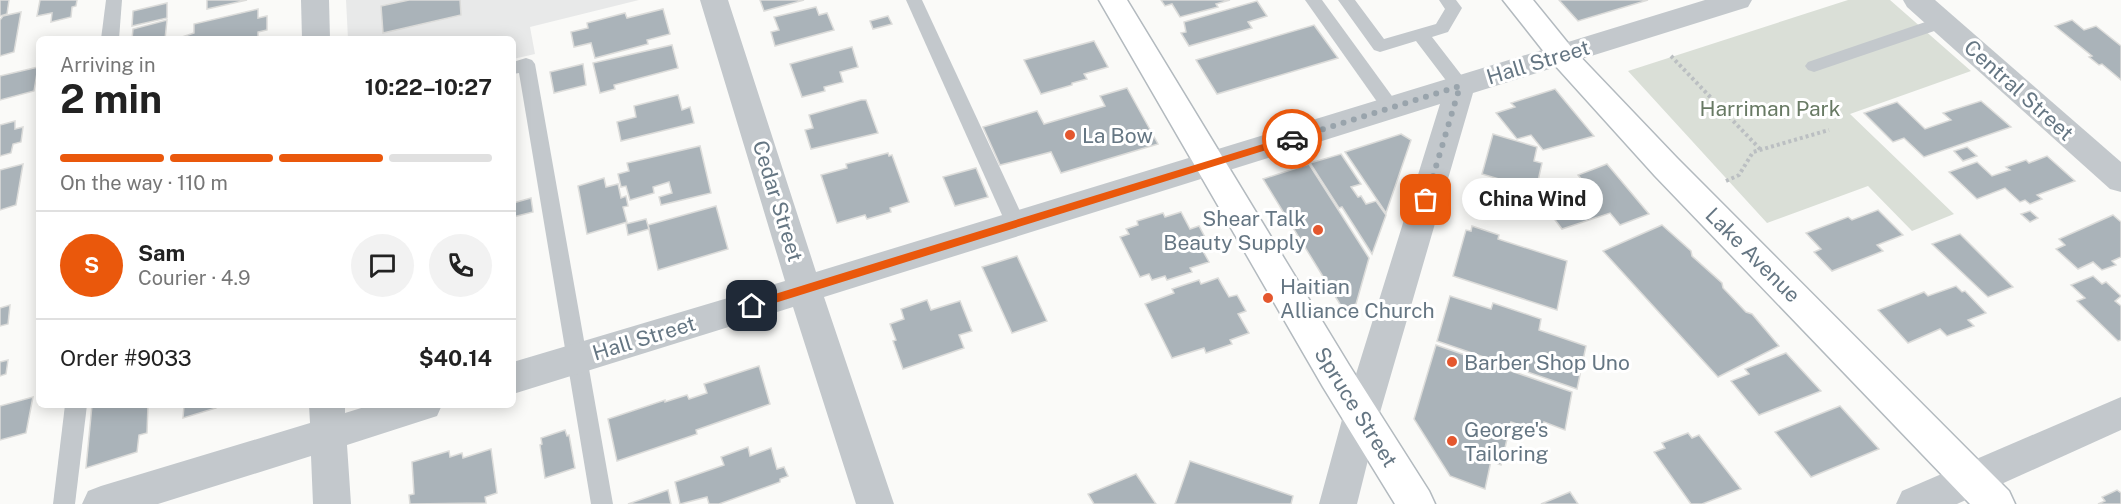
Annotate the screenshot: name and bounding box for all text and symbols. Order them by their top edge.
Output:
street label: Hall Street [1483,34,1593,90]
street label: Central Street [1959,34,2079,146]
text: Arriving in [60,53,155,77]
text: 10:22–10:27 [365,74,492,100]
text: 2 min [60,76,162,122]
park label: Harriman Park [1699,96,1841,121]
courier [1262,109,1322,169]
place label: La Bow [1082,123,1153,148]
icon: car [1276,123,1309,156]
marker: La Bow [1063,128,1077,142]
street label: Cedar Street [748,138,808,264]
text: On the way · 110 m [60,171,228,195]
pin [1400,174,1451,225]
callout: China Wind [1462,179,1603,221]
icon: bag [1409,183,1442,216]
text: China Wind [1479,187,1586,211]
street label: Lake Avenue [1700,202,1806,308]
place label: Shear Talk Beauty Supply [1163,206,1306,255]
marker: Shear Talk Beauty Supply [1311,223,1325,237]
button: chat [351,234,414,297]
button: phone [429,234,492,297]
text: Sam [138,240,185,266]
text: S [84,252,99,278]
text: Courier · 4.9 [138,266,250,290]
place label: Haitian Alliance Church [1280,274,1435,323]
pin [726,280,777,331]
icon: home [735,289,768,322]
marker: Haitian Alliance Church [1261,291,1275,305]
street label: Hall Street [589,310,699,366]
street label: Spruce Street [1309,342,1403,472]
text: Order #9033 [60,345,192,371]
text: $40.14 [419,345,492,371]
place label: Barber Shop Uno [1464,350,1630,375]
marker: Barber Shop Uno [1445,355,1459,369]
place label: George's Tailoring [1464,417,1549,466]
marker: George's Tailoring [1445,434,1459,448]

